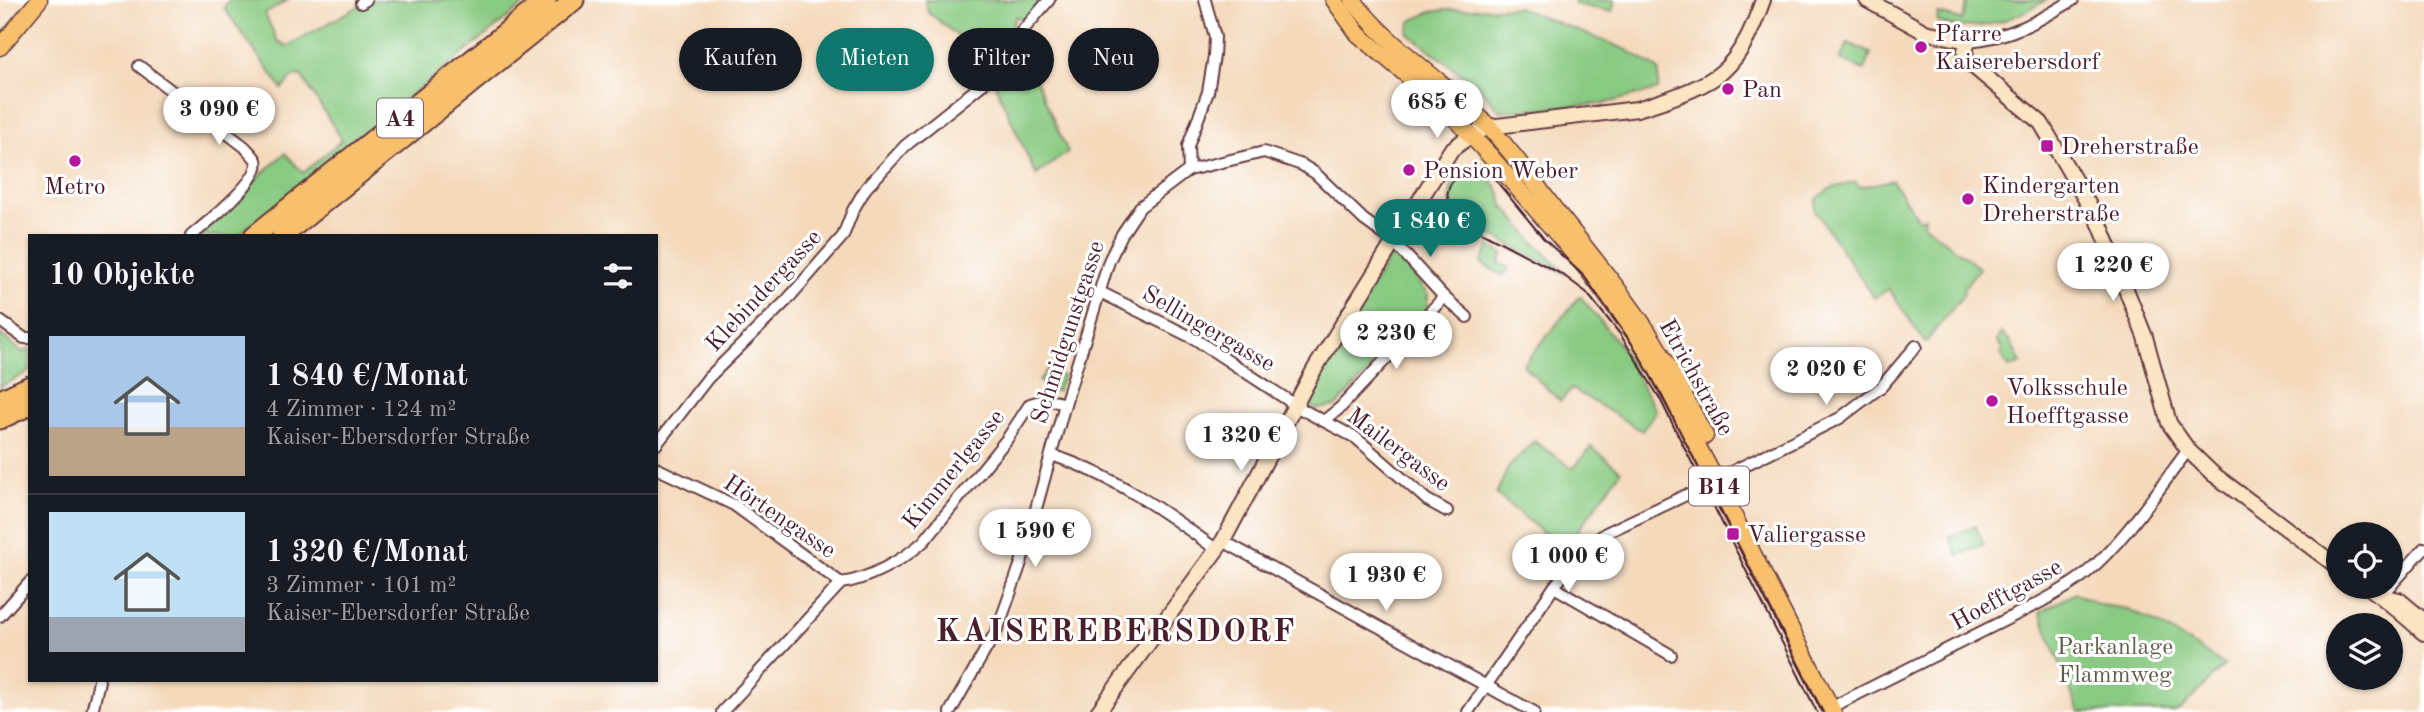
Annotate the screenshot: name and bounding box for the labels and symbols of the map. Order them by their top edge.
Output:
place label: Pfarre Kaiserebersdorf [1935,23,2101,75]
marker: Pfarre Kaiserebersdorf [1913,39,1929,55]
place label: Pan [1742,79,1782,103]
pin: 685 € [1388,80,1486,140]
marker: Pan [1720,81,1736,97]
pin: 3 090 € [154,88,284,147]
road number: A4 [377,99,423,138]
place label: Dreherstraße [2061,136,2199,160]
marker: Dreherstraße [2039,138,2055,154]
marker: Metro [67,153,83,169]
place label: Pension Weber [1423,160,1578,184]
marker: Pension Weber [1401,162,1417,178]
place label: Kindergarten Dreherstraße [1982,175,2120,227]
place label: Metro [44,176,106,200]
marker: Kindergarten Dreherstraße [1960,191,1976,207]
pin: 1 840 € [1365,200,1495,259]
street label: Klebindergasse [702,226,827,357]
street label: Schmidgunstgasse [1028,238,1110,427]
pin: 1 220 € [2048,244,2178,303]
street label: Sellingergasse [1138,282,1278,377]
pin: 2 230 € [1331,312,1461,371]
street label: Etrichstraße [1653,316,1737,440]
pin: 2 020 € [1761,348,1891,407]
place label: Volksschule Hoefftgasse [2006,377,2129,429]
marker: Volksschule Hoefftgasse [1984,393,2000,409]
street label: Mailergasse [1342,404,1454,497]
street label: Kimmerlgasse [899,406,1010,535]
pin: 1 320 € [1176,414,1306,473]
road number: B14 [1689,466,1749,506]
street label: Hörtengasse [718,471,839,564]
pin: 1 590 € [970,510,1100,569]
place label: Valiergasse [1747,524,1866,548]
marker: Valiergasse [1725,526,1741,542]
pin: 1 000 € [1503,534,1633,594]
pin: 1 930 € [1321,554,1451,613]
street label: Hoefftgasse [1947,555,2066,636]
district label: KAISEREBERSDORF [936,617,1296,649]
park label: Parkanlage Flammweg [2057,636,2173,688]

